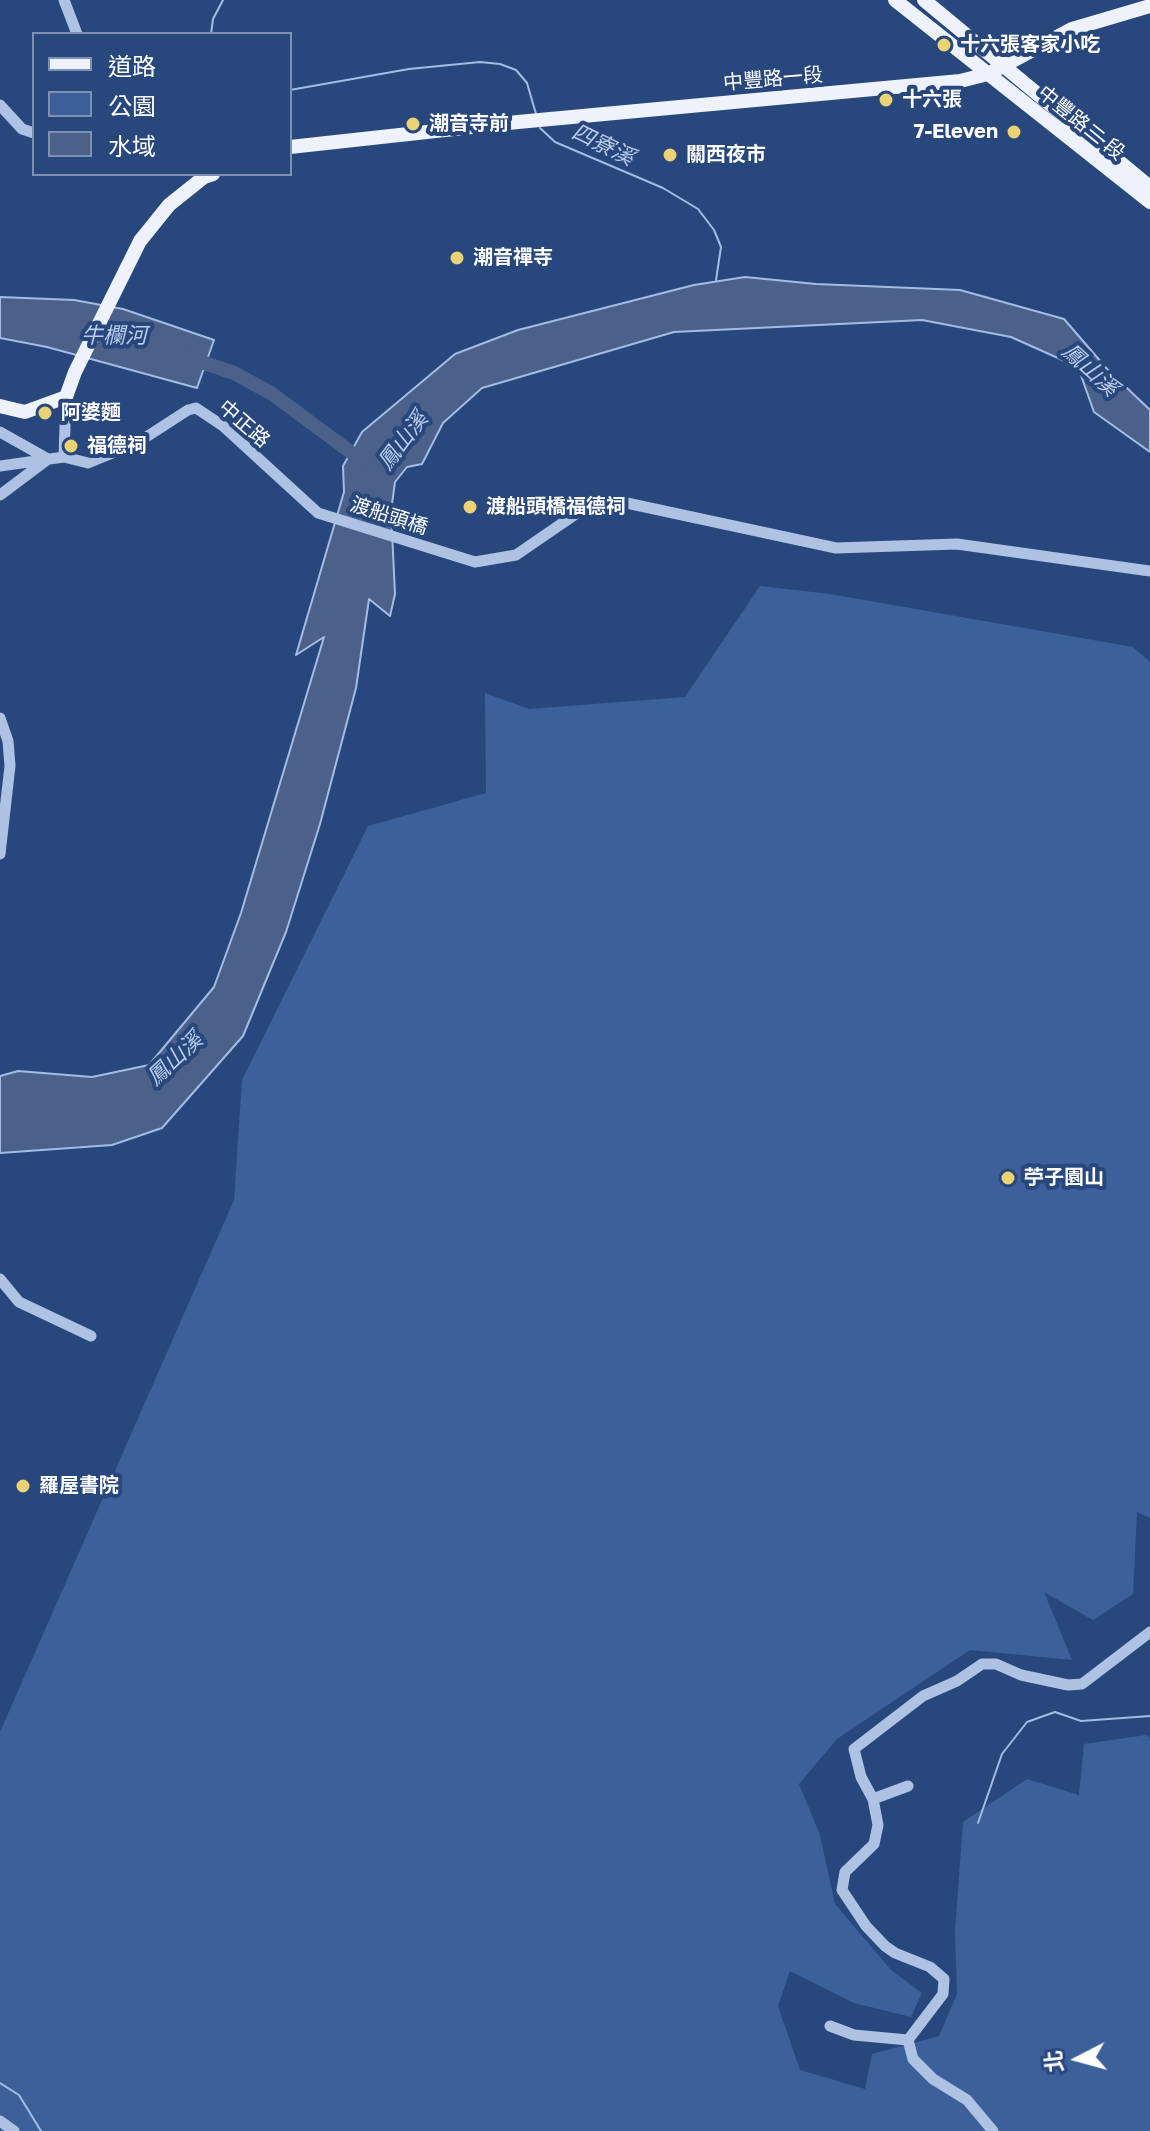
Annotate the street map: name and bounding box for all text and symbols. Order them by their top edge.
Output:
legend [32,32,292,176]
place label: 十六張客家小吃 [960,33,1100,57]
marker: 十六張客家小吃 [935,36,953,54]
text: 道路 [108,51,156,80]
street label: 中豐路一段 [722,63,824,95]
street label: 中豐路二 段 [1033,81,1129,165]
place label: 十六張 [902,88,962,112]
text: 公園 [108,91,156,120]
marker: 十六張 [877,91,895,109]
place label: 潮音寺前 [429,112,509,136]
marker: 潮音寺前 [404,115,422,133]
water label: 四寮溪 [568,119,638,171]
place label: 7-Eleven [914,120,998,144]
marker: 7-Eleven [1005,123,1023,141]
text: 水域 [108,131,156,160]
place label: 關西夜市 [686,143,766,167]
marker: 關西夜市 [661,146,679,164]
place label: 潮音禪寺 [473,246,553,270]
marker: 潮音禪寺 [448,249,466,267]
water label: 牛欄河 [81,323,147,349]
water label: 鳳山溪 [1057,338,1123,402]
street label: 中正路 [213,395,275,453]
place label: 阿婆麵 [61,401,121,425]
marker: 阿婆麵 [36,404,54,422]
water label: 鳳山溪 [373,407,433,475]
place label: 福德祠 [87,434,147,458]
marker: 福德祠 [62,437,80,455]
street label: 渡船頭橋 [347,492,431,540]
place label: 渡船頭橋福德祠 [486,495,626,519]
marker: 渡船頭橋福德祠 [461,498,479,516]
water label: 鳳山溪 [142,1027,208,1091]
place label: 苧子園山 [1024,1166,1104,1190]
marker: 苧子園山 [999,1169,1017,1187]
place label: 羅屋書院 [39,1474,119,1498]
marker: 羅屋書院 [14,1477,32,1495]
north arrow [1038,2019,1118,2099]
text: 北 [1039,2049,1068,2074]

